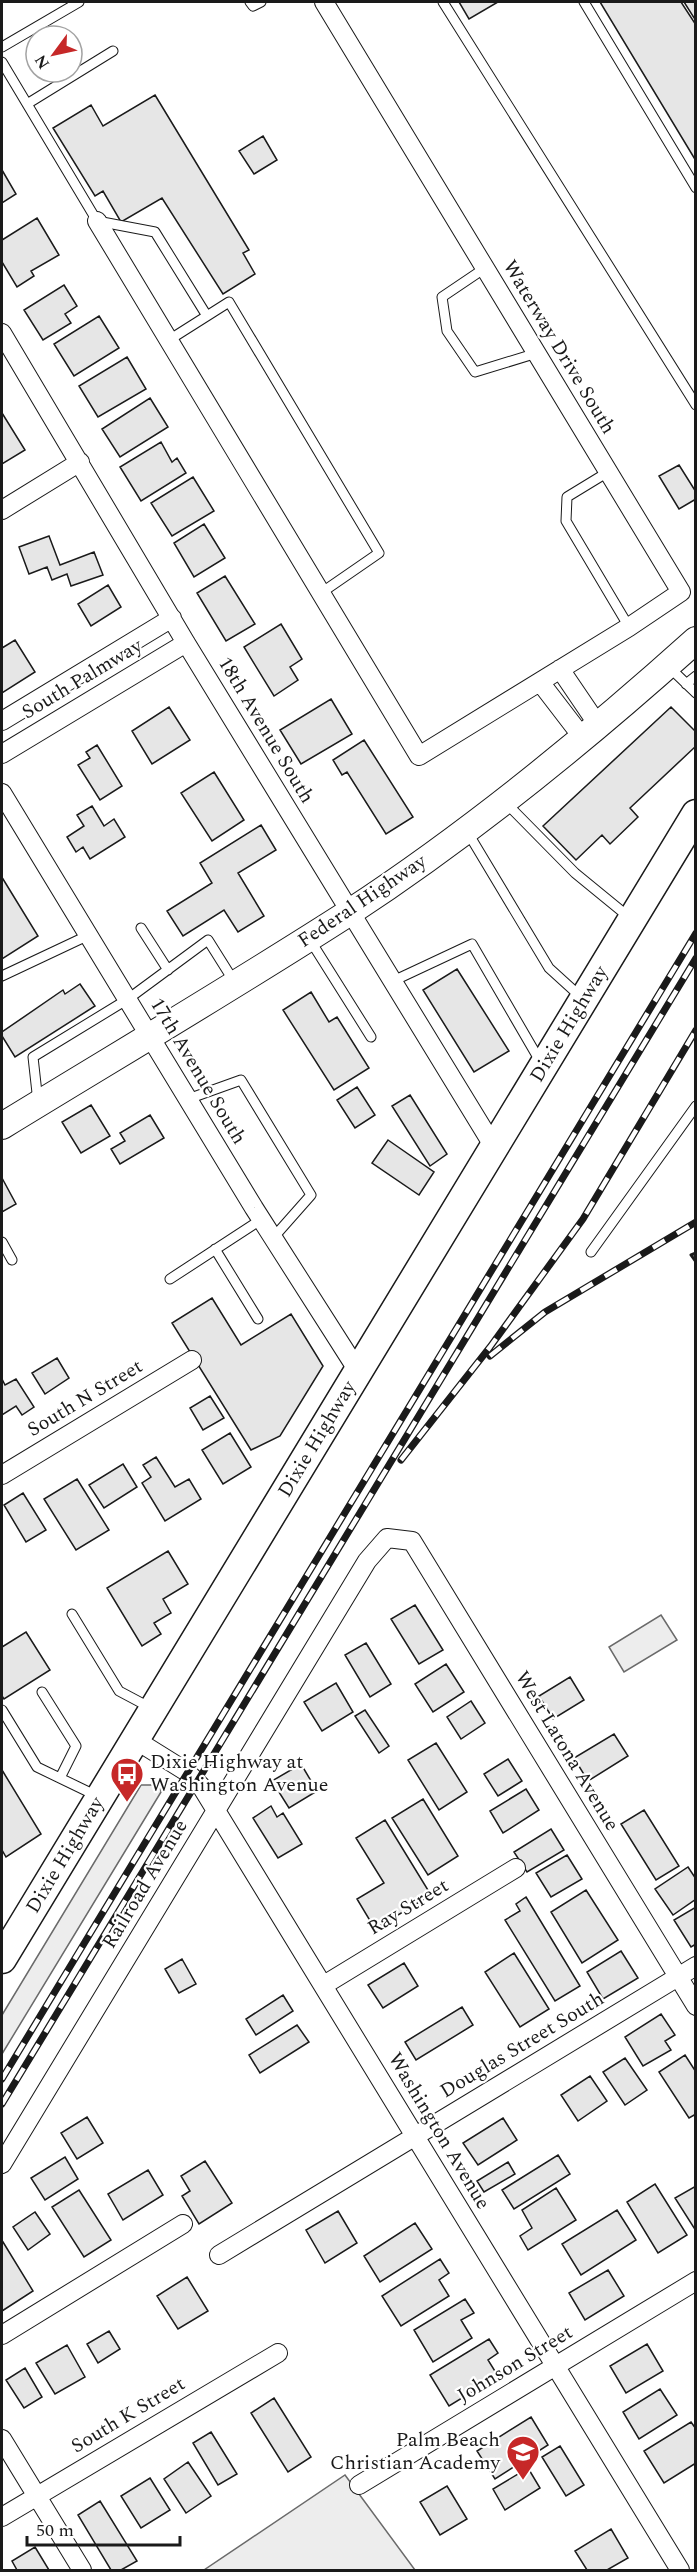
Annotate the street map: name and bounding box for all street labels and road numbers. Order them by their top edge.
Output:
street label: Waterway Drive South [495,254,623,440]
street label: South Palmway [16,630,149,727]
street label: 18th Avenue South [210,651,322,809]
street label: Federal Highway [291,846,434,955]
street label: Dixie Highway [522,959,616,1088]
street label: 17th Avenue South [142,992,254,1150]
street label: South N Street [21,1352,149,1444]
street label: Dixie Highway [270,1374,364,1503]
street label: West Latona Avenue [507,1665,627,1837]
street label: Dixie Highway [18,1790,112,1919]
street label: Railroad Avenue [95,1814,195,1954]
street label: Ray Street [362,1871,454,1943]
street label: Douglas Street South [434,1984,610,2106]
street label: Washington Avenue [380,2047,498,2215]
street label: Johnson Street [452,2318,578,2410]
street label: South K Street [65,2369,191,2461]

